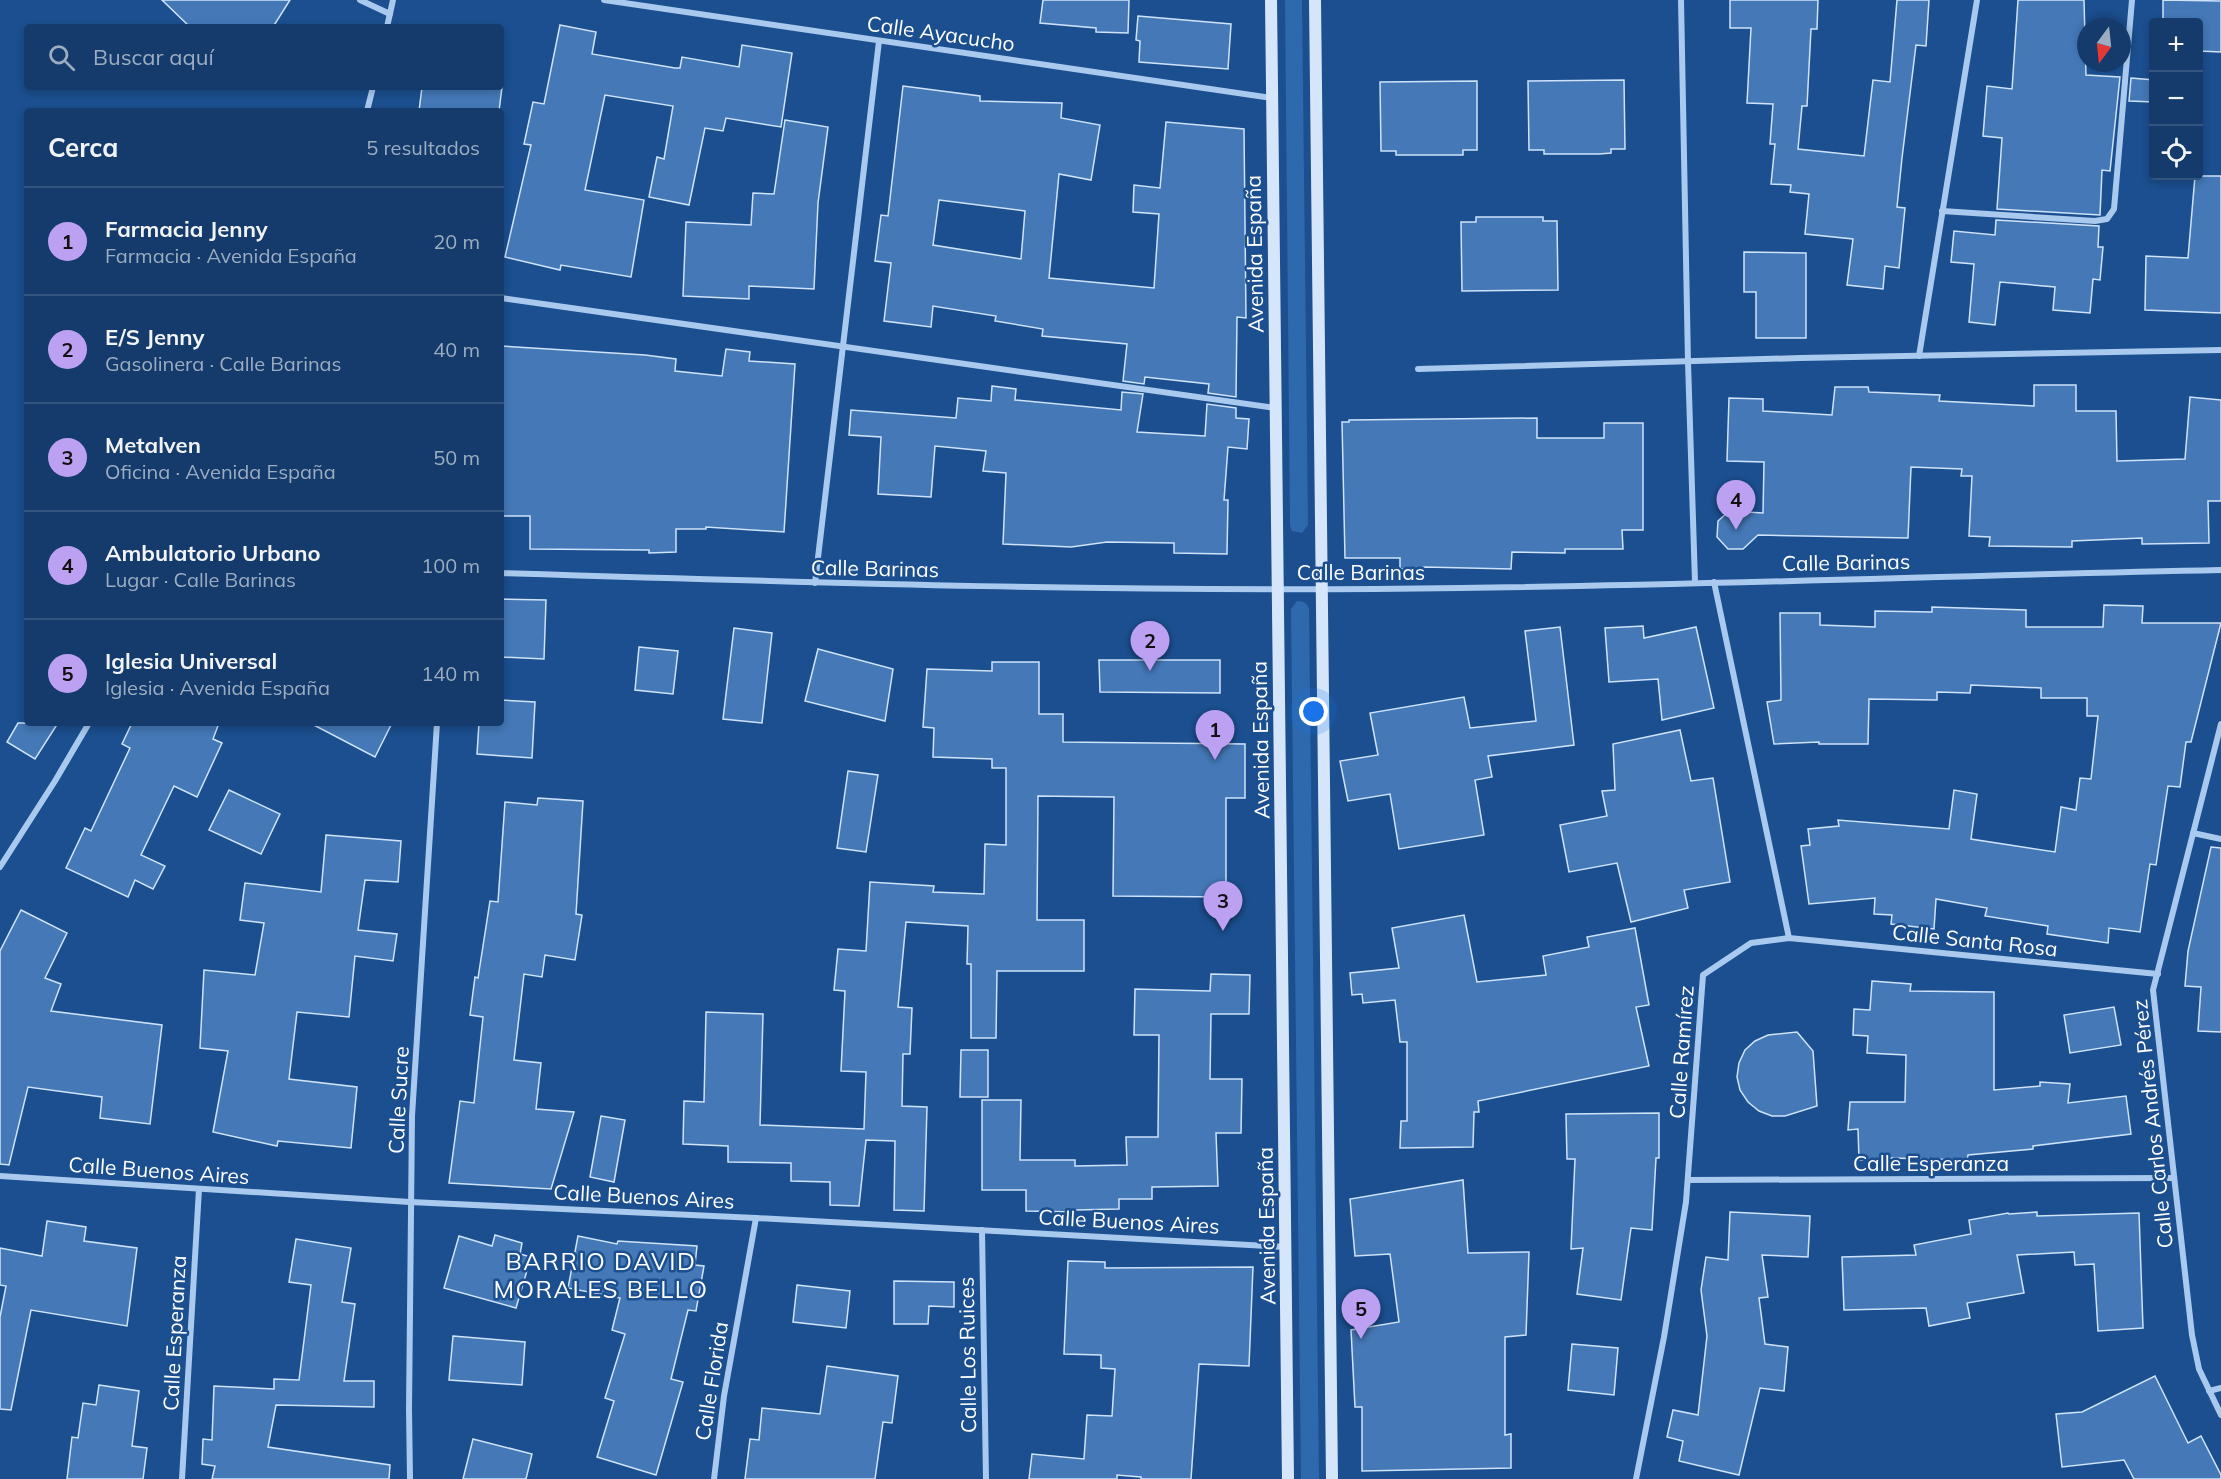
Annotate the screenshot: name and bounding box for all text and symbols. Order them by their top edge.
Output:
street label: Calle Ayacucho [865,10,1017,56]
north arrow [2077,18,2131,72]
map controls [2149,18,2203,180]
button: + [2149,18,2203,72]
search box [24,24,504,90]
icon: search [45,41,78,74]
text: Buscar aquí [93,43,214,71]
button: − [2149,72,2203,126]
button: locate [2149,126,2203,180]
text: Cerca [48,131,118,164]
text: 5 resultados [366,135,480,160]
street label: Avenida España [1240,175,1268,333]
text: Farmacia Jenny [105,215,268,243]
text: 1 [62,229,74,254]
text: 20 m [433,229,480,254]
text: Farmacia · Avenida España [105,243,357,268]
text: E/S Jenny [105,323,204,351]
text: 2 [62,337,74,362]
text: 40 m [433,337,480,362]
text: Gasolinera · Calle Barinas [105,351,342,376]
text: Metalven [105,431,201,459]
text: 3 [62,445,74,470]
text: 50 m [433,445,480,470]
text: Oficina · Avenida España [105,459,336,484]
pin: 4 [1716,480,1756,530]
text: Ambulatorio Urbano [105,539,321,567]
street label: Calle Barinas [1782,548,1910,576]
text: 4 [62,553,74,578]
text: 100 m [421,553,480,578]
street label: Calle Barinas [811,554,939,582]
street label: Calle Barinas [1297,559,1425,585]
text: Lugar · Calle Barinas [105,567,296,592]
pin: 2 [1130,622,1170,671]
text: Iglesia Universal [105,647,277,675]
text: 5 [62,661,74,686]
text: 140 m [421,661,480,686]
street label: Avenida España [1246,661,1274,819]
text: Iglesia · Avenida España [105,675,330,700]
your location [1299,697,1328,726]
pin: 1 [1196,710,1234,760]
pin: 3 [1204,882,1242,931]
street label: Calle Santa Rosa [1891,918,2059,962]
street label: Calle Ramírez [1663,984,1699,1120]
street label: Calle Carlos Andrés Pérez [2126,998,2178,1250]
street label: Calle Sucre [382,1045,414,1155]
street label: Avenida España [1252,1147,1280,1305]
street label: Calle Esperanza [1853,1150,2009,1176]
street label: Calle Buenos Aires [68,1151,250,1189]
street label: Calle Buenos Aires [553,1178,735,1214]
street label: Calle Buenos Aires [1038,1203,1220,1239]
district label: BARRIO DAVID MORALES BELLO [493,1246,709,1304]
street label: Calle Esperanza [157,1254,191,1412]
street label: Calle Los Ruices [953,1277,981,1433]
pin: 5 [1342,1290,1380,1339]
street label: Calle Florida [689,1320,733,1442]

